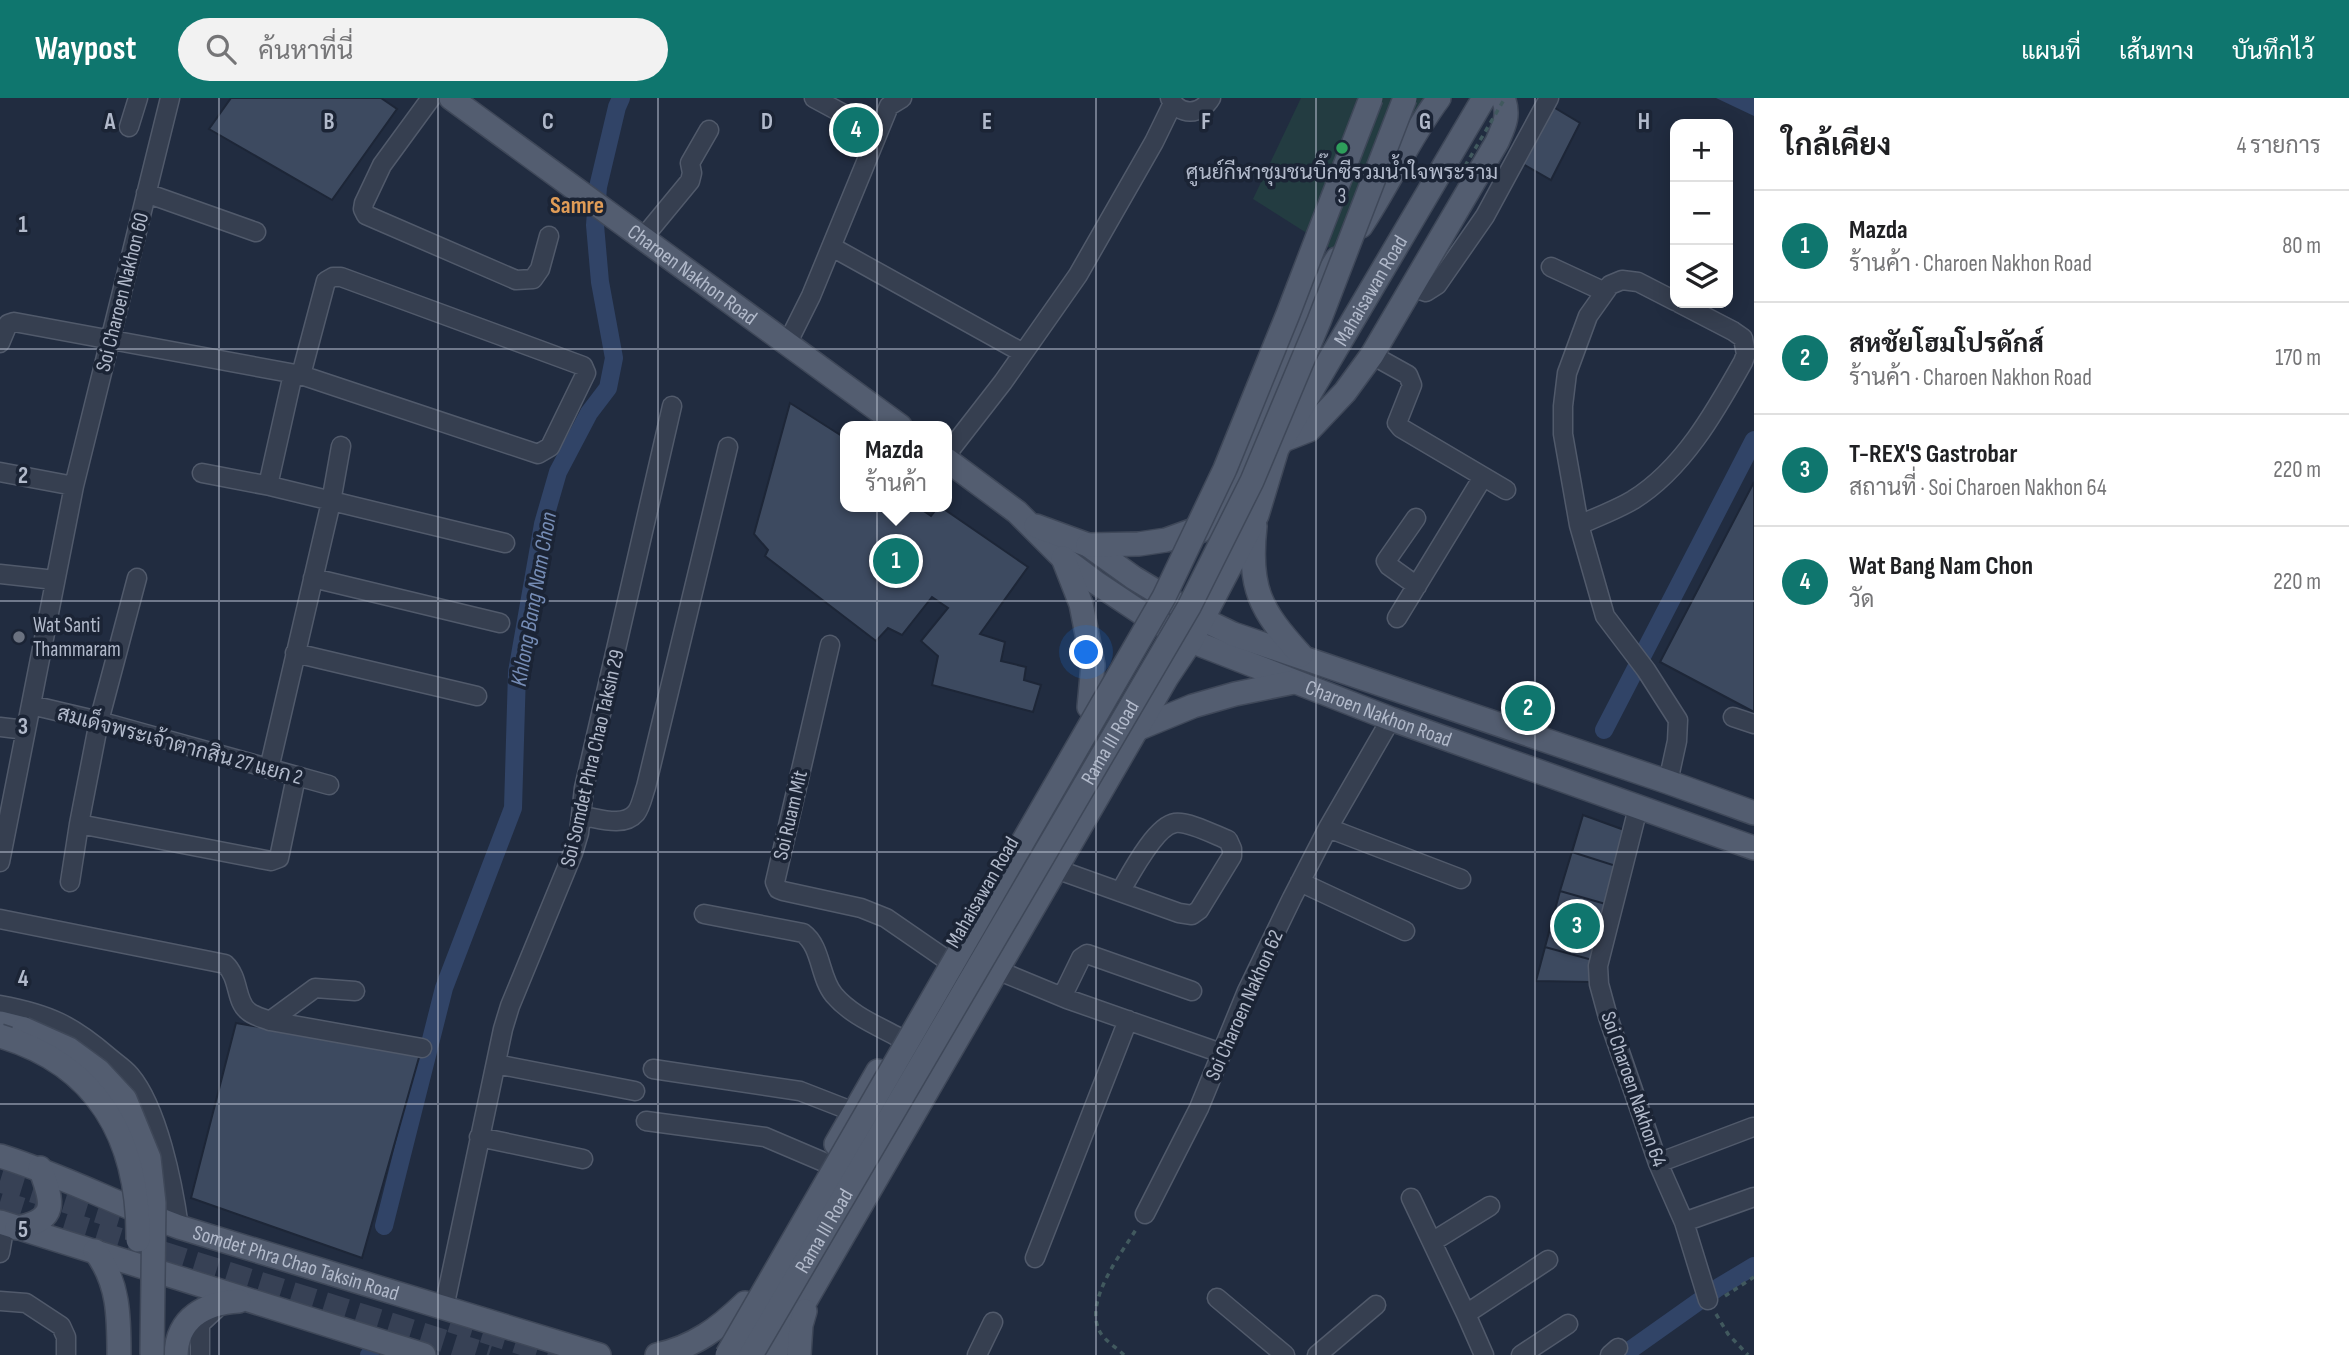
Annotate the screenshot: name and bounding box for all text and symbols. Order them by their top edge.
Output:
search box [178,18,668,81]
text: Waypost [35,29,136,69]
icon: search [202,30,240,68]
text: ค้นหาที่นี่ [258,36,353,67]
text: แผนที่ [2021,37,2081,66]
text: เส้นทาง [2119,37,2194,66]
text: บันทึกไว้ [2232,37,2314,66]
pin: 4 [833,104,879,156]
text: A [104,108,117,136]
text: B [324,108,335,136]
text: C [542,108,554,136]
text: D [761,108,773,136]
text: E [982,108,992,136]
text: F [1201,108,1211,136]
text: G [1419,108,1431,136]
text: H [1638,108,1650,136]
map controls [1670,119,1733,308]
button: + [1670,119,1733,182]
text: ใกล้เคียง [1782,128,1891,164]
text: 4 รายการ [2237,132,2321,160]
marker: ศูนย์กีฬาชุมชนบิ๊กซีรวมน้ำใจพระราม 3 [1334,140,1350,156]
place label: ศูนย์กีฬาชุมชนบิ๊กซีรวมน้ำใจพระราม 3 [1186,153,1498,209]
button: − [1670,182,1733,245]
district label: Samre [550,191,604,220]
street label: Soi Charoen Nakhon 60 [91,210,154,374]
text: 1 [18,211,28,239]
text: Mazda [1849,215,1908,246]
street label: Charoen Nakhon Road [622,219,762,330]
street label: Mahaisawan Road [1329,231,1413,351]
text: 1 [1800,232,1810,260]
text: 80 m [2282,232,2321,260]
button: layers [1670,245,1733,308]
text: ร้านค้า · Charoen Nakhon Road [1849,250,2092,278]
text: สหชัยโฮมโปรดักส์ [1849,329,2044,360]
text: 2 [1800,344,1810,372]
text: 170 m [2275,344,2321,372]
text: ร้านค้า · Charoen Nakhon Road [1849,364,2092,392]
popup [840,421,952,512]
text: Mazda [865,435,924,466]
text: T-REX'S Gastrobar [1849,439,2017,470]
text: 3 [1800,456,1810,484]
text: 220 m [2273,456,2321,484]
text: 2 [18,462,28,490]
text: ร้านค้า [865,470,927,498]
text: สถานที่ · Soi Charoen Nakhon 64 [1849,474,2107,502]
water label: Khlong Bang Nam Chon [505,510,563,688]
pin: 1 [873,535,919,587]
text: Wat Bang Nam Chon [1849,551,2033,582]
text: 4 [1800,568,1810,596]
text: 220 m [2273,568,2321,596]
text: วัด [1849,586,1874,614]
place label: Wat Santi Thammaram [33,613,121,662]
marker: Wat Santi Thammaram [11,629,27,645]
your location [1069,635,1103,669]
street label: Soi Somdet Phra Chao Taksin 29 [555,647,630,869]
street label: Charoen Nakhon Road [1302,675,1455,753]
pin: 2 [1505,682,1551,734]
street label: Rama III Road [1076,696,1145,789]
street label: สมเด็จพระเจ้าตากสิน 27 แยก 2 [54,698,306,790]
text: 3 [18,713,28,741]
street label: Soi Ruam Mit [768,768,813,862]
street label: Mahaisawan Road [941,832,1024,952]
pin: 3 [1554,900,1600,952]
street label: Soi Charoen Nakhon 62 [1200,926,1289,1084]
text: 4 [18,965,29,993]
street label: Soi Charoen Nakhon 64 [1595,1008,1672,1170]
street label: Rama III Road [790,1184,859,1278]
text: 5 [18,1216,28,1244]
street label: Somdet Phra Chao Taksin Road [190,1220,402,1306]

